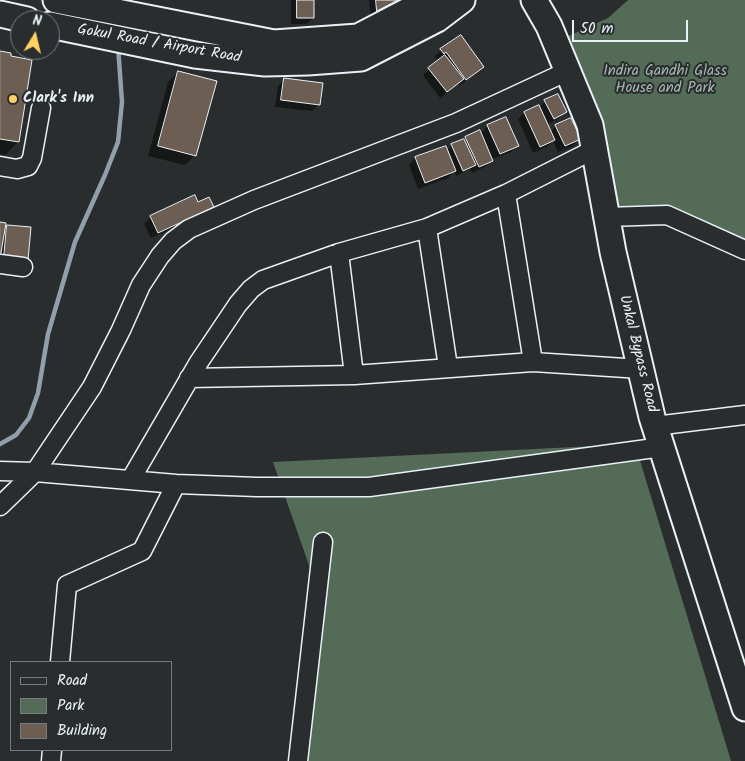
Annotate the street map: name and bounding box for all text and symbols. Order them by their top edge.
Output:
north arrow [10,10,60,60]
text: N [31,10,43,33]
scale bar [575,10,691,42]
text: 50 m [580,17,614,41]
street label: Gokul Road / Airport Road [76,22,242,68]
park label: Indira Gandhi Glass House and Park [603,63,727,98]
place label: Clark's Inn [23,90,94,108]
marker: Clark's Inn [7,93,19,105]
street label: Unkal Bypass Road [614,293,660,415]
legend [10,661,172,751]
text: Road [57,669,87,693]
text: Park [57,694,84,718]
text: Building [57,719,107,743]

